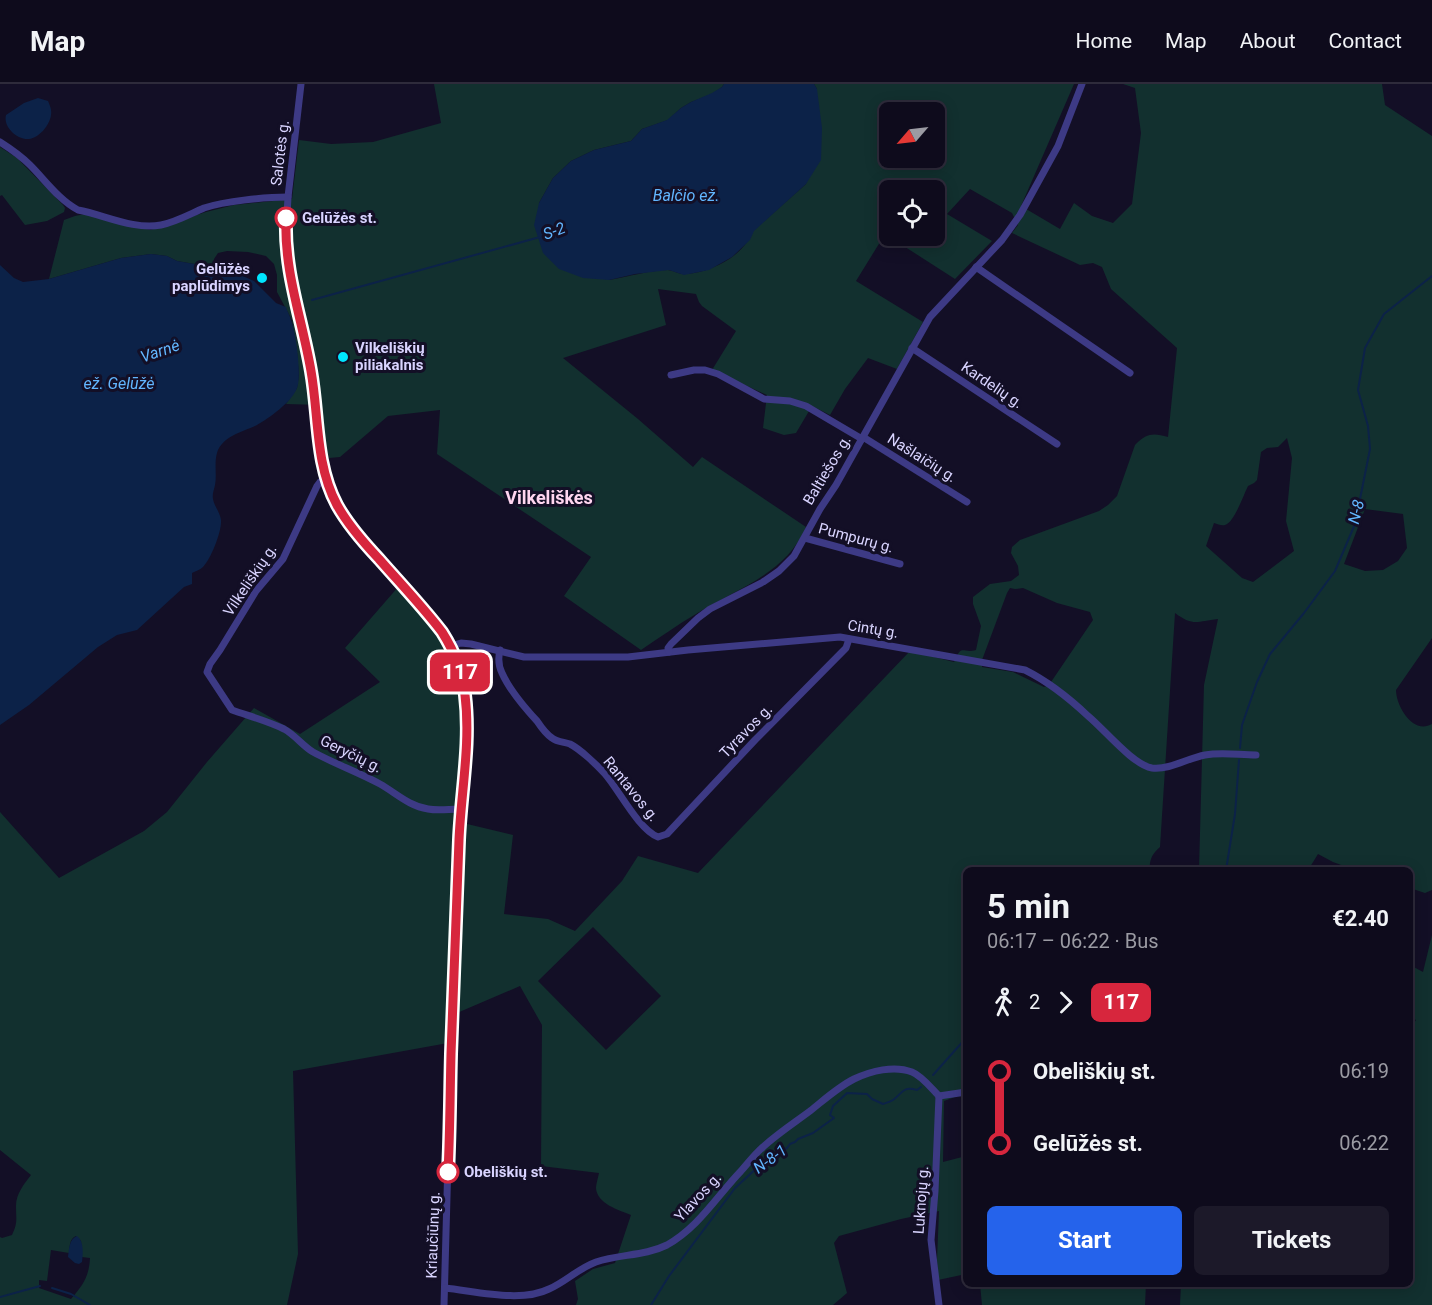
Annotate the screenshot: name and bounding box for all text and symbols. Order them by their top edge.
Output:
text: Map [30,25,85,58]
text: Home [1076,29,1132,53]
text: Map [1165,29,1207,53]
text: About [1240,29,1296,53]
text: Contact [1329,29,1402,53]
north arrow [879,102,945,168]
map controls [879,102,945,246]
street label: Salotės g. [267,119,293,187]
button: locate [879,180,945,246]
water label: Balčio ež. [653,186,719,205]
marker: Gelūžės st. [275,207,297,229]
place label: Gelūžės st. [302,209,377,227]
water label: S-2 [540,218,568,244]
place label: Gelūžės paplūdimys [172,260,250,295]
marker: Gelūžės paplūdimys [255,271,269,285]
water label: Varnė [138,336,182,366]
place label: Vilkeliškių piliakalnis [355,339,425,374]
marker: Vilkeliškių piliakalnis [336,350,350,364]
street label: Kardelių g. [958,358,1026,412]
water label: ež. Gelūžė [84,374,154,393]
street label: Našlaičių g. [884,430,960,486]
street label: Baltiešos g. [799,432,855,508]
district label: Vilkeliškės [505,487,593,508]
water label: N-8 [1344,498,1368,526]
street label: Pumpurų g. [816,519,896,557]
street label: Vilkeliškių g. [219,541,281,619]
street label: Cintų g. [846,616,900,642]
line badge: 117 [426,652,494,692]
text: 117 [442,660,478,684]
street label: Tyravos g. [716,700,776,762]
street label: Geryčių g. [317,731,385,777]
street label: Rantavos g. [599,753,663,825]
text: 5 min [987,887,1070,926]
text: €2.40 [1332,906,1389,931]
text: 06:17 – 06:22 · Bus [987,929,1159,953]
icon: walk [987,986,1020,1019]
icon: forward [1049,986,1082,1019]
text: 2 [1029,990,1040,1014]
text: 117 [1103,990,1139,1014]
text: Obeliškių st. [1033,1059,1156,1084]
text: 06:19 [1339,1059,1389,1083]
text: Gelūžės st. [1033,1131,1143,1156]
text: 06:22 [1339,1131,1389,1155]
water label: N-8-1 [749,1140,791,1178]
marker: Obeliškių st. [437,1161,459,1183]
place label: Obeliškių st. [464,1163,548,1181]
street label: Luknojų g. [910,1165,932,1235]
street label: Ylavos g. [671,1169,725,1225]
street label: Kriaučiūnų g. [422,1191,444,1279]
button: Start [987,1206,1182,1275]
button: Tickets [1194,1206,1389,1275]

